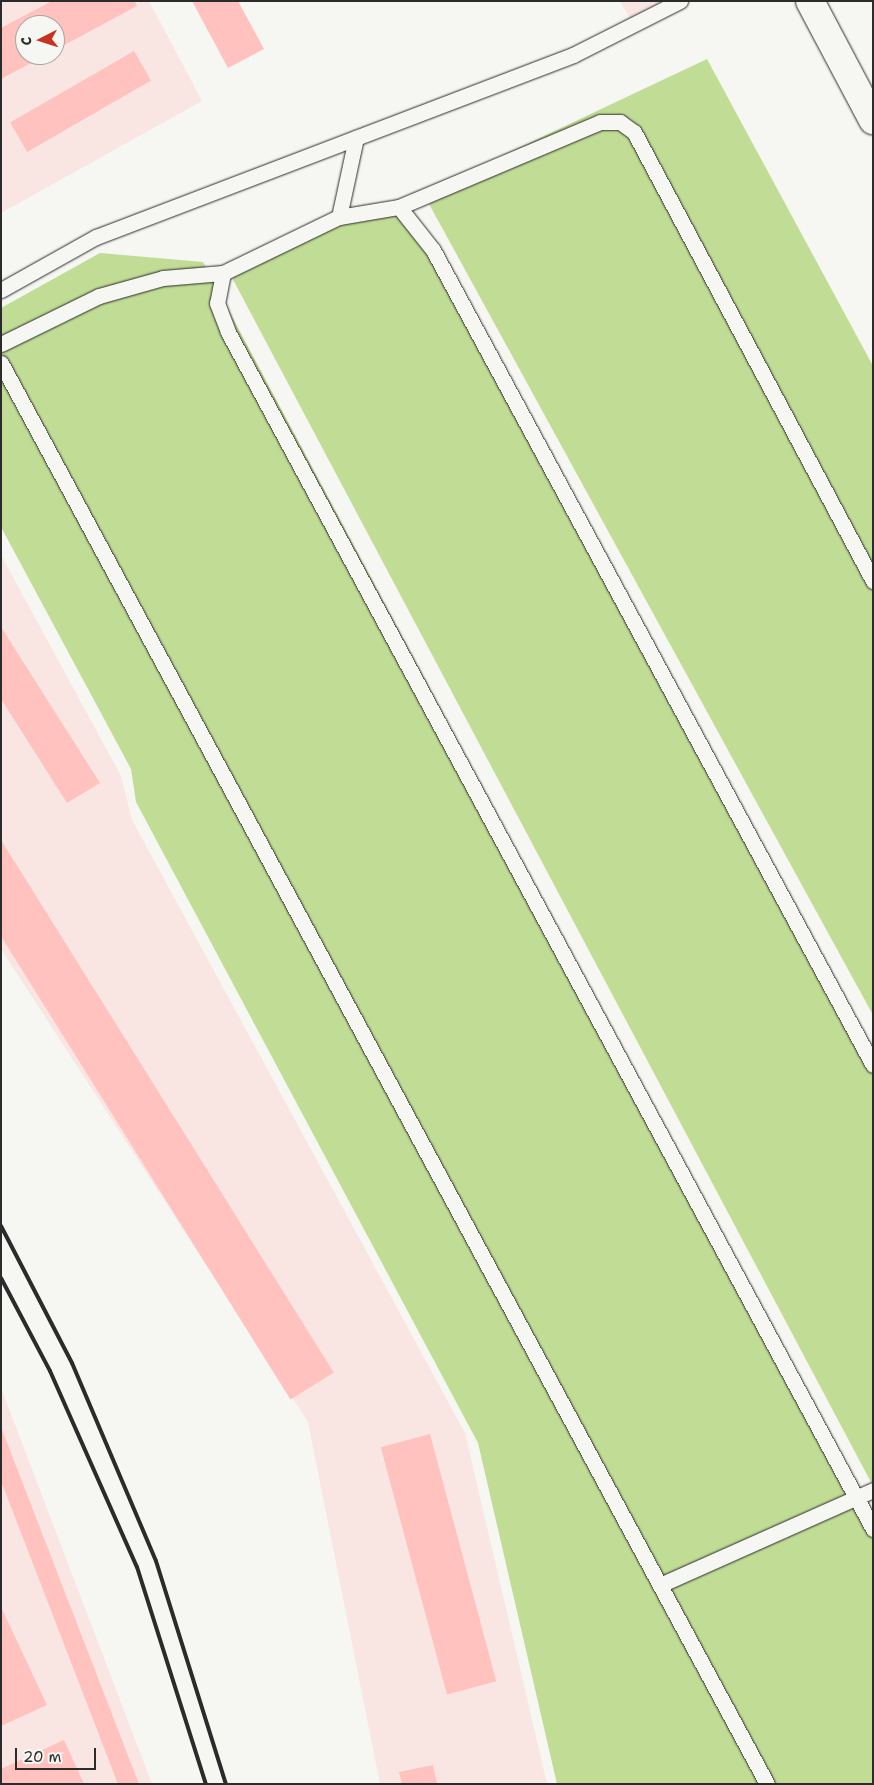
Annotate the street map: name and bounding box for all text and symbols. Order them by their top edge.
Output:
north arrow [15,15,65,65]
text: С [17,36,35,46]
scale bar [18,1738,99,1770]
text: 20 m [23,1747,62,1767]

